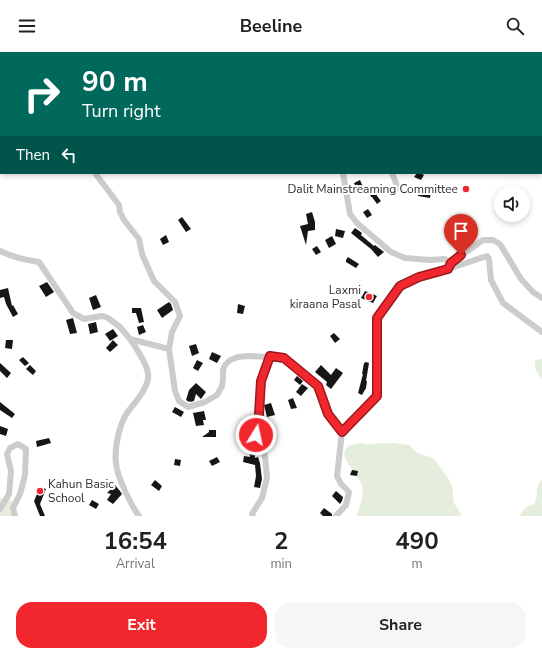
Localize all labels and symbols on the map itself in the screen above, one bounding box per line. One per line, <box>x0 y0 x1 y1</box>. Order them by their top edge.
place label: Dalit Mainstreaming Committee <box>287 181 458 197</box>
marker: Dalit Mainstreaming Committee <box>461 184 471 194</box>
pin <box>444 214 478 255</box>
place label: Laxmi kiraana Pasal <box>290 282 361 312</box>
marker: Laxmi kiraana Pasal <box>364 292 374 302</box>
position arrow <box>235 414 277 456</box>
place label: Kahun Basic School <box>48 476 114 506</box>
marker: Kahun Basic School <box>35 486 45 496</box>

